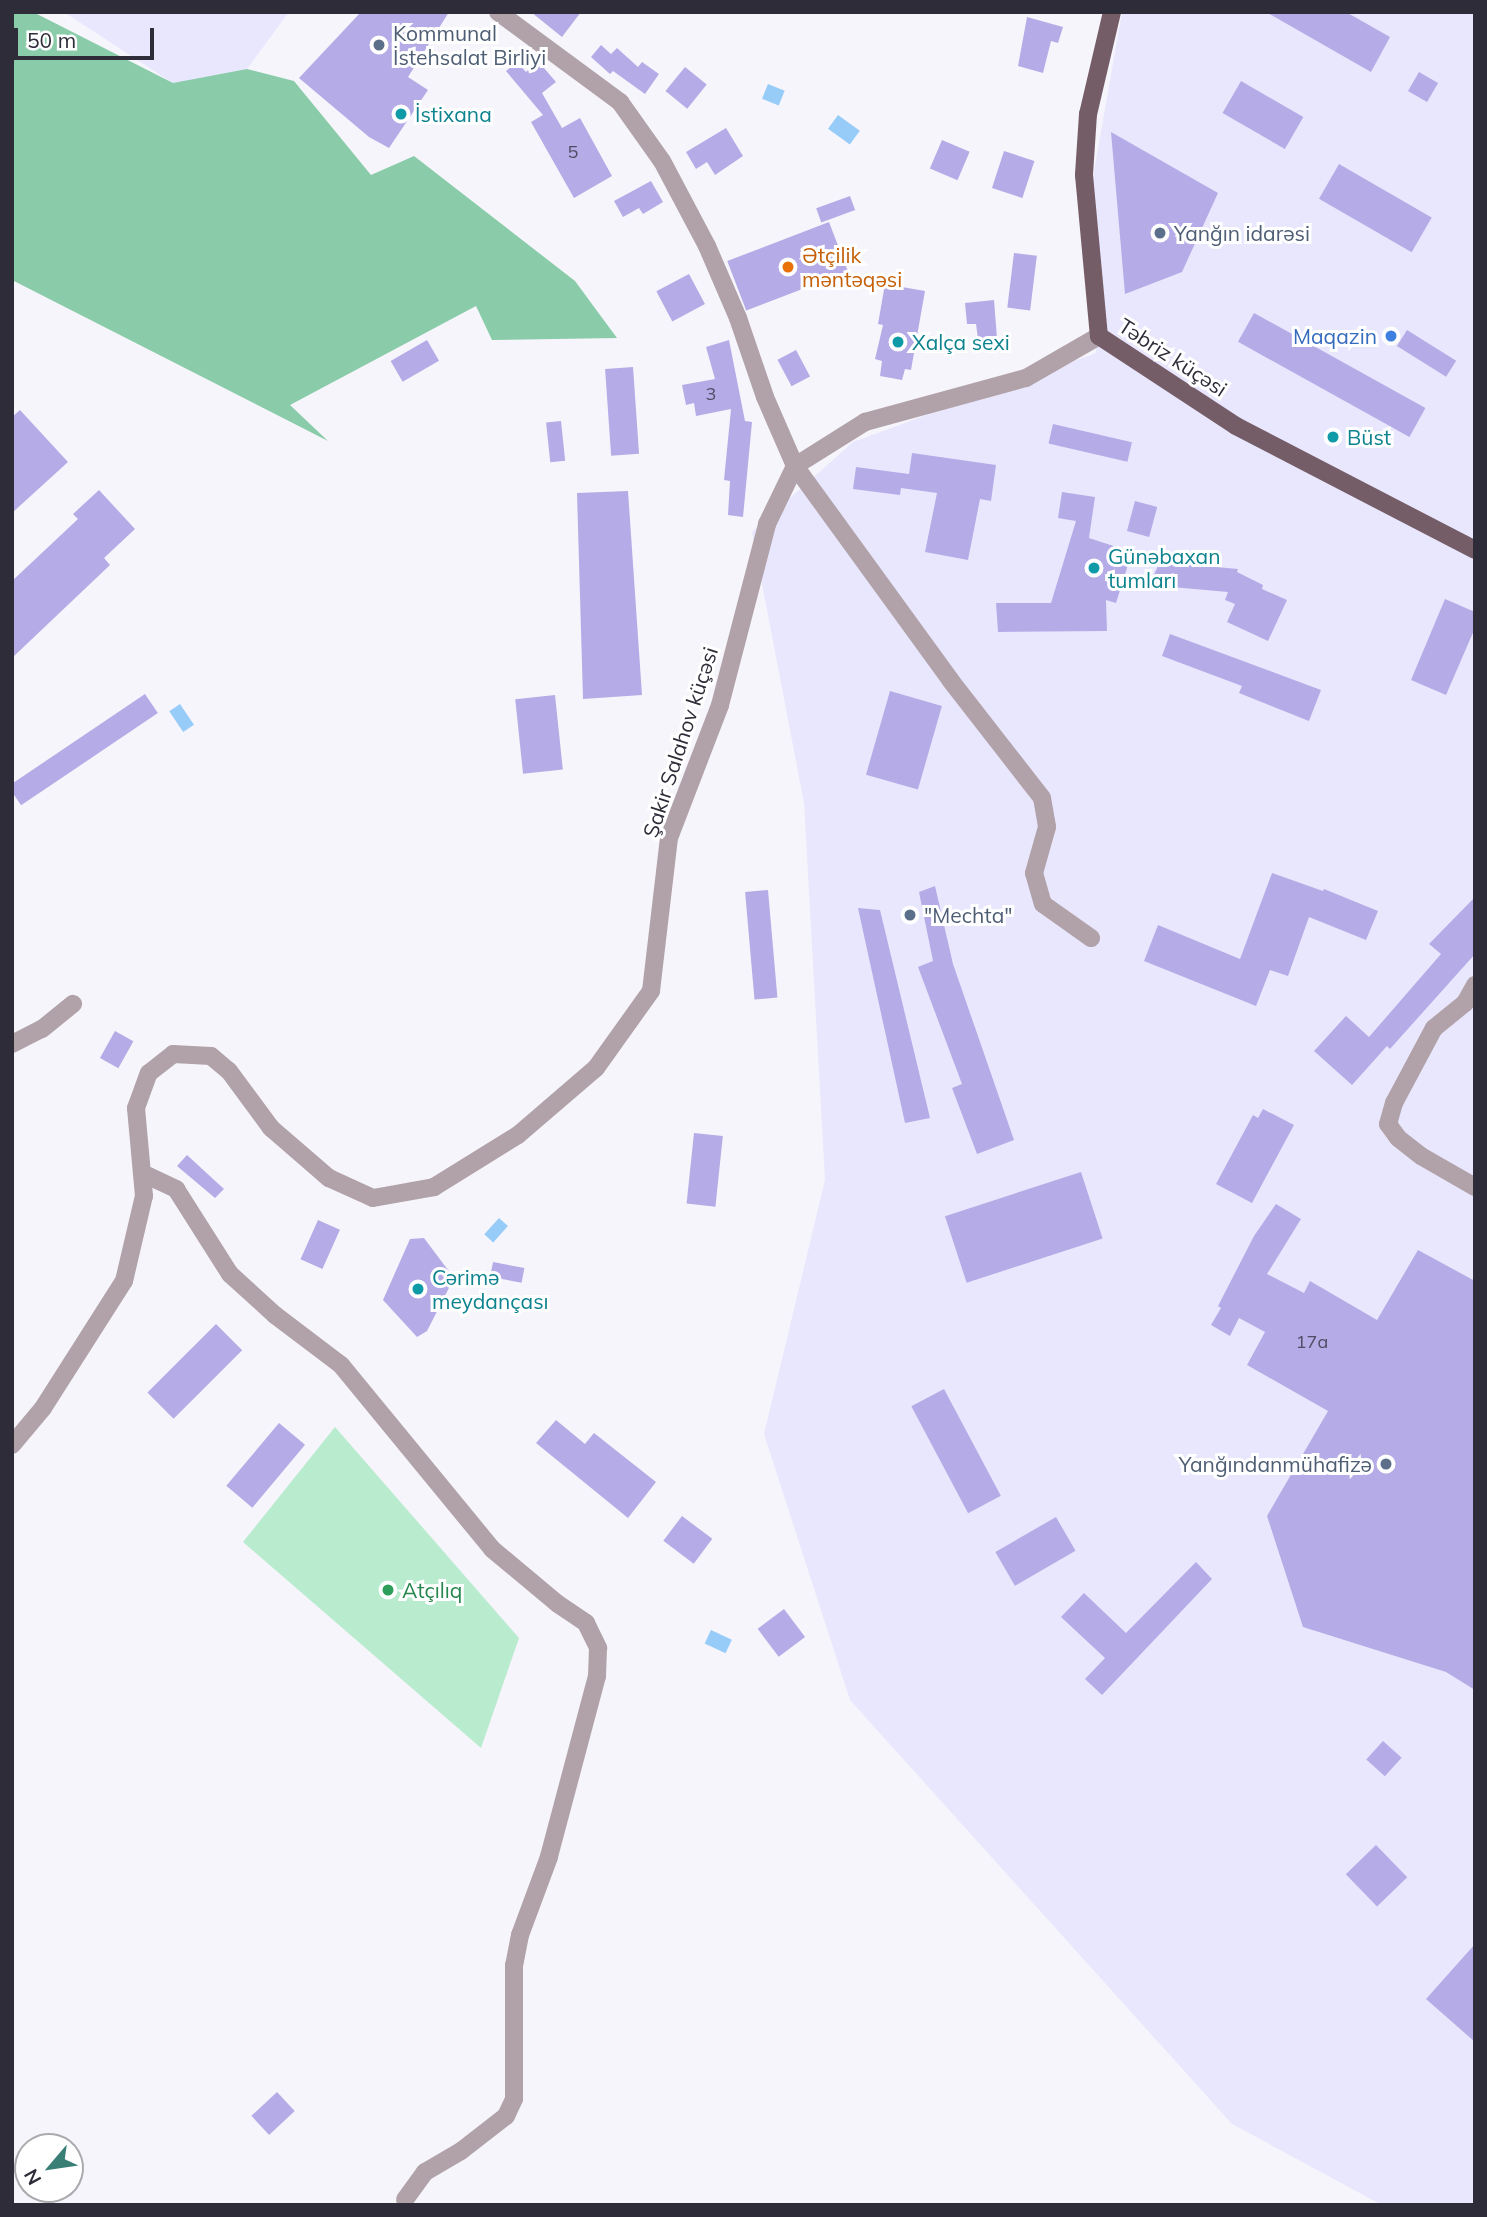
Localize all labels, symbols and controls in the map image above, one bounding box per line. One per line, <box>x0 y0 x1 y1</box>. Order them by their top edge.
scale bar <box>18 14 158 58</box>
place label: Kommunal İstehsalat Birliyi <box>393 20 546 70</box>
text: 50 m <box>27 27 76 53</box>
marker: Kommunal İstehsalat Birliyi <box>371 37 387 53</box>
place label: İstixana <box>415 101 492 127</box>
marker: İstixana <box>393 106 409 122</box>
house number: 5 <box>568 141 578 163</box>
place label: Yanğın idarəsi <box>1174 220 1310 246</box>
marker: Yanğın idarəsi <box>1152 225 1168 241</box>
place label: Ətçilik məntəqəsi <box>802 242 902 292</box>
marker: Ətçilik məntəqəsi <box>780 259 796 275</box>
street label: Təbriz küçəsi <box>1114 313 1232 401</box>
place label: Maqazin <box>1293 323 1377 349</box>
marker: Maqazin <box>1383 328 1399 344</box>
place label: Xalça sexi <box>912 329 1010 355</box>
marker: Xalça sexi <box>890 334 906 350</box>
house number: 3 <box>706 383 716 405</box>
place label: Büst <box>1347 424 1391 450</box>
marker: Büst <box>1325 429 1341 445</box>
place label: Günəbaxan tumları <box>1108 543 1220 593</box>
marker: Günəbaxan tumları <box>1086 560 1102 576</box>
street label: Şakir Salahov küçəsi <box>637 644 723 840</box>
place label: "Mechta" <box>924 902 1013 928</box>
marker: "Mechta" <box>902 907 918 923</box>
place label: Cərimə meydançası <box>432 1264 549 1314</box>
marker: Cərimə meydançası <box>410 1281 426 1297</box>
house number: 17a <box>1296 1331 1328 1353</box>
place label: Yanğındanmühafizə <box>1179 1451 1372 1477</box>
marker: Yanğındanmühafizə <box>1378 1456 1394 1472</box>
place label: Atçılıq <box>402 1577 462 1603</box>
marker: Atçılıq <box>380 1582 396 1598</box>
north arrow <box>14 2133 84 2203</box>
text: N <box>18 2165 46 2189</box>

